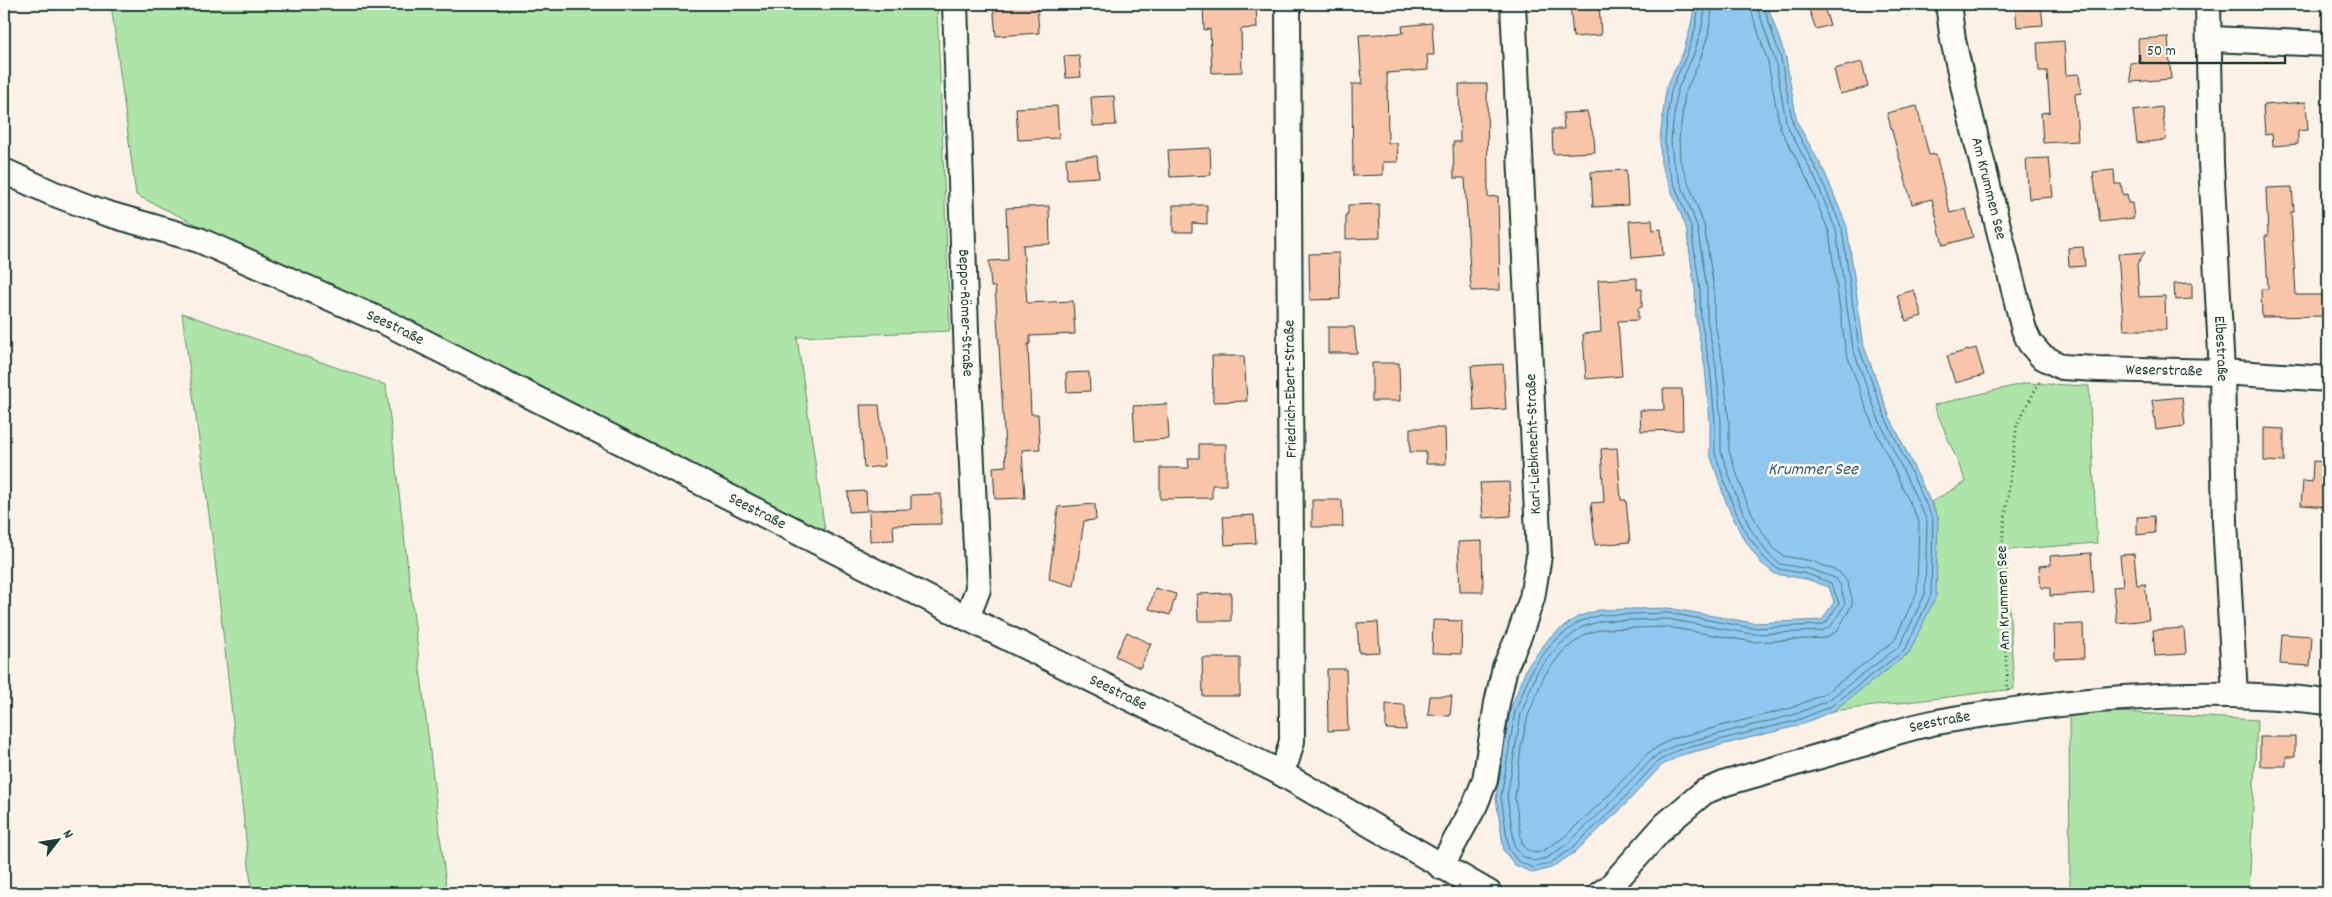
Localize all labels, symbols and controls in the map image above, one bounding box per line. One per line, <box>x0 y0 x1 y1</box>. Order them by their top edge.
scale bar <box>2140 32 2284 64</box>
text: 50 m <box>2147 41 2176 63</box>
street label: Am Krummen See <box>1965 135 2012 242</box>
street label: Beppo-Römer-Straße <box>952 249 979 377</box>
street label: Seestraße <box>362 304 428 351</box>
street label: Elbestraße <box>2208 315 2234 382</box>
street label: Friedrich-Ebert-Straße <box>1278 320 1304 458</box>
street label: Weserstraße <box>2125 358 2203 383</box>
street label: Karl-Liebknecht-Straße <box>1520 373 1548 515</box>
water label: Krummer See <box>1768 458 1859 483</box>
street label: Seestraße <box>724 487 790 536</box>
street label: Am Krummen See <box>1991 545 2017 651</box>
street label: Seestraße <box>1085 669 1151 717</box>
street label: Seestraße <box>1907 705 1972 740</box>
north arrow <box>32 814 82 864</box>
text: N <box>57 826 78 843</box>

